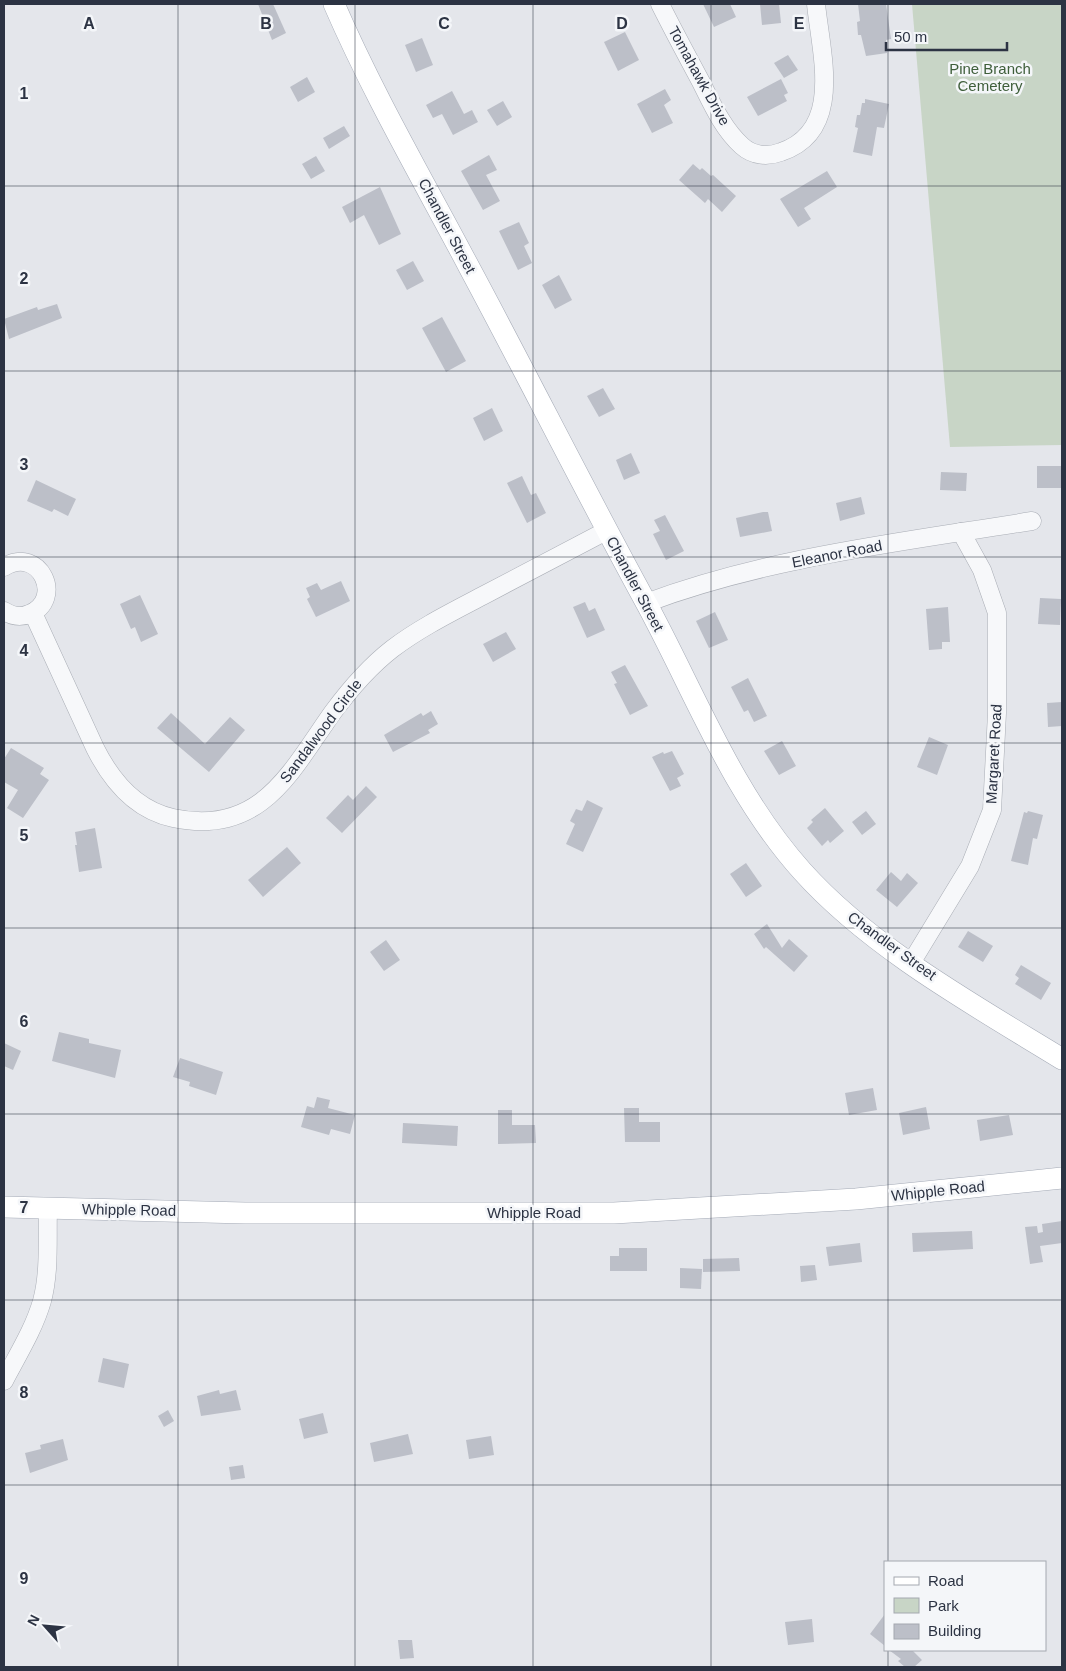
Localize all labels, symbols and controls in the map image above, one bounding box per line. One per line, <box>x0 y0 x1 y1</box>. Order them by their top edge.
text: A <box>83 15 95 32</box>
text: B <box>260 15 272 32</box>
text: C <box>438 15 450 32</box>
text: D <box>616 15 628 32</box>
text: E <box>794 15 805 32</box>
scale bar <box>886 20 1007 52</box>
street label: Tomahawk Drive <box>665 23 734 128</box>
text: 50 m <box>894 28 927 45</box>
park label: Pine Branch Cemetery <box>949 60 1031 94</box>
text: 1 <box>20 85 29 102</box>
street label: Chandler Street <box>415 175 480 277</box>
text: 2 <box>20 270 29 287</box>
text: 3 <box>20 456 29 473</box>
street label: Chandler Street <box>603 533 668 635</box>
street label: Eleanor Road <box>790 536 884 571</box>
text: 4 <box>20 642 29 659</box>
street label: Sandalwood Circle <box>276 676 365 786</box>
street label: Margaret Road <box>982 704 1005 804</box>
text: 5 <box>20 827 29 844</box>
street label: Chandler Street <box>845 908 940 984</box>
text: 6 <box>20 1013 29 1030</box>
street label: Whipple Road <box>890 1177 986 1204</box>
text: 7 <box>20 1199 29 1216</box>
street label: Whipple Road <box>82 1200 176 1219</box>
street label: Whipple Road <box>487 1204 581 1221</box>
text: 8 <box>20 1384 29 1401</box>
legend <box>884 1561 1046 1651</box>
text: 9 <box>20 1570 29 1587</box>
text: Road <box>928 1572 964 1589</box>
text: Park <box>928 1597 959 1614</box>
north arrow <box>20 1601 70 1651</box>
text: N <box>24 1612 43 1628</box>
text: Building <box>928 1622 981 1639</box>

